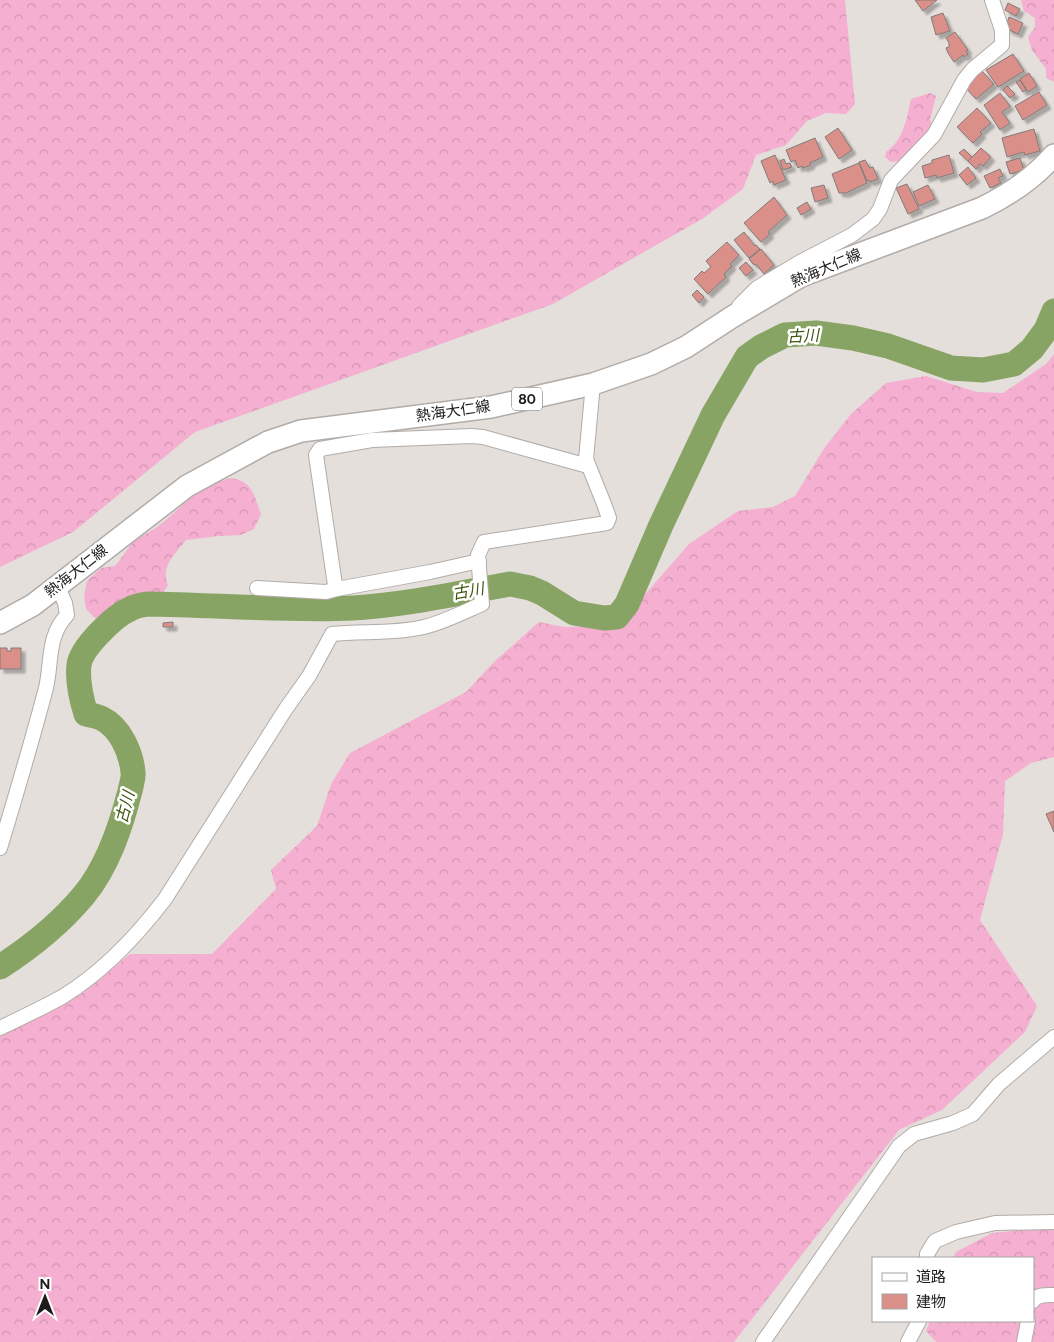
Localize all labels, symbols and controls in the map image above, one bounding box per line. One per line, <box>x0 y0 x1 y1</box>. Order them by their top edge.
street label: 熱海大仁線 <box>788 245 864 291</box>
water label: 古川 <box>787 326 821 346</box>
road number: 80 <box>512 388 542 410</box>
street label: 熱海大仁線 <box>415 397 491 425</box>
street label: 熱海大仁線 <box>41 541 111 601</box>
water label: 古川 <box>451 579 487 603</box>
water label: 古川 <box>112 787 139 825</box>
legend <box>872 1257 1034 1322</box>
text: 道路 <box>916 1268 946 1286</box>
north arrow <box>20 1272 70 1322</box>
text: N <box>40 1276 50 1293</box>
text: 建物 <box>916 1293 946 1311</box>

